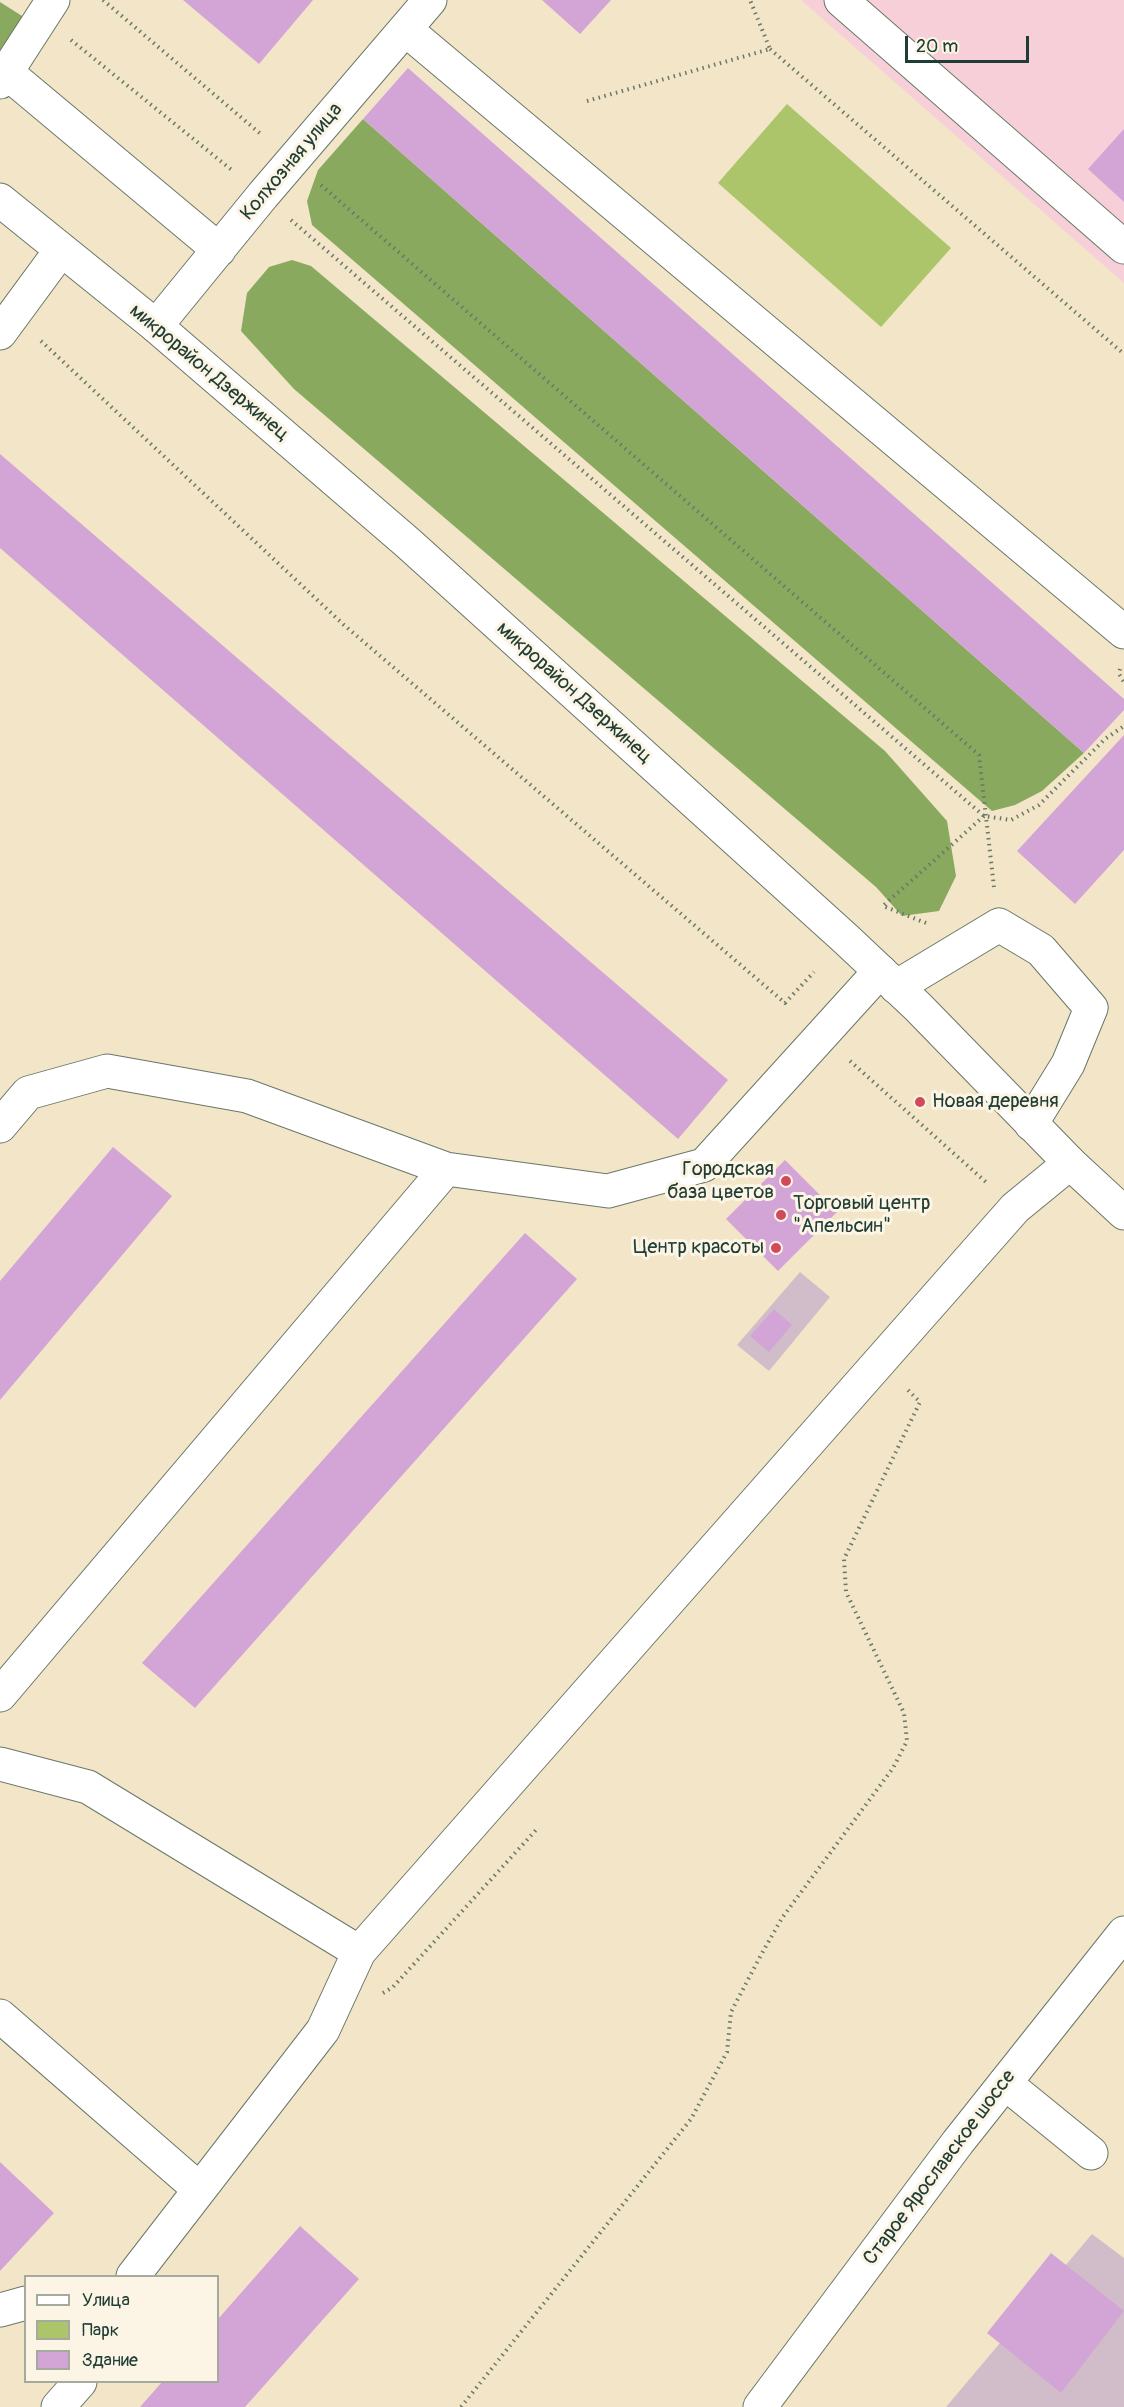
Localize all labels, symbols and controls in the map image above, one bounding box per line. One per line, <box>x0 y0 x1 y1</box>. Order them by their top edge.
scale bar <box>908 24 1032 62</box>
text: 20 m <box>916 35 958 58</box>
street label: Колхозная улица <box>236 98 348 226</box>
street label: микрорайон Дзержинец <box>124 299 294 447</box>
street label: микрорайон Дзержинец <box>491 617 657 769</box>
place label: Новая деревня <box>932 1090 1059 1114</box>
marker: Новая деревня <box>913 1095 927 1109</box>
place label: Городская база цветов <box>667 1158 774 1205</box>
marker: Городская база цветов <box>779 1174 793 1188</box>
place label: Торговый центр "Апельсин" <box>793 1192 930 1239</box>
marker: Торговый центр "Апельсин" <box>774 1208 788 1222</box>
place label: Центр красоты <box>633 1236 764 1260</box>
marker: Центр красоты <box>769 1241 783 1255</box>
street label: Старое Ярославское шоссе <box>859 2066 1021 2270</box>
legend <box>24 2275 219 2383</box>
text: Улица <box>82 2289 130 2312</box>
text: Парк <box>82 2319 119 2342</box>
text: Здание <box>82 2349 138 2372</box>

